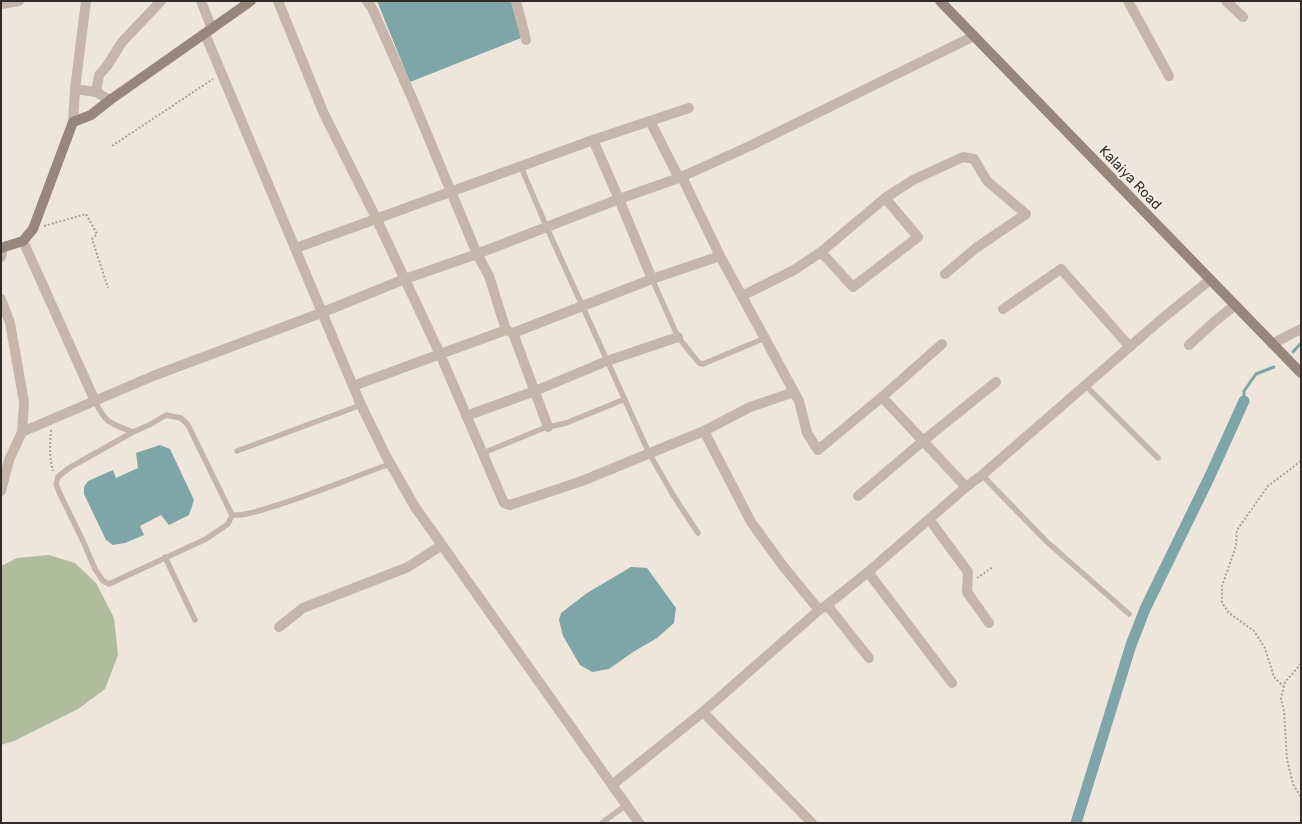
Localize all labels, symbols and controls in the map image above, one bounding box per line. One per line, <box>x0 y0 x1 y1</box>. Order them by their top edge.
street label: Kalaiya Road <box>1095 143 1165 213</box>

